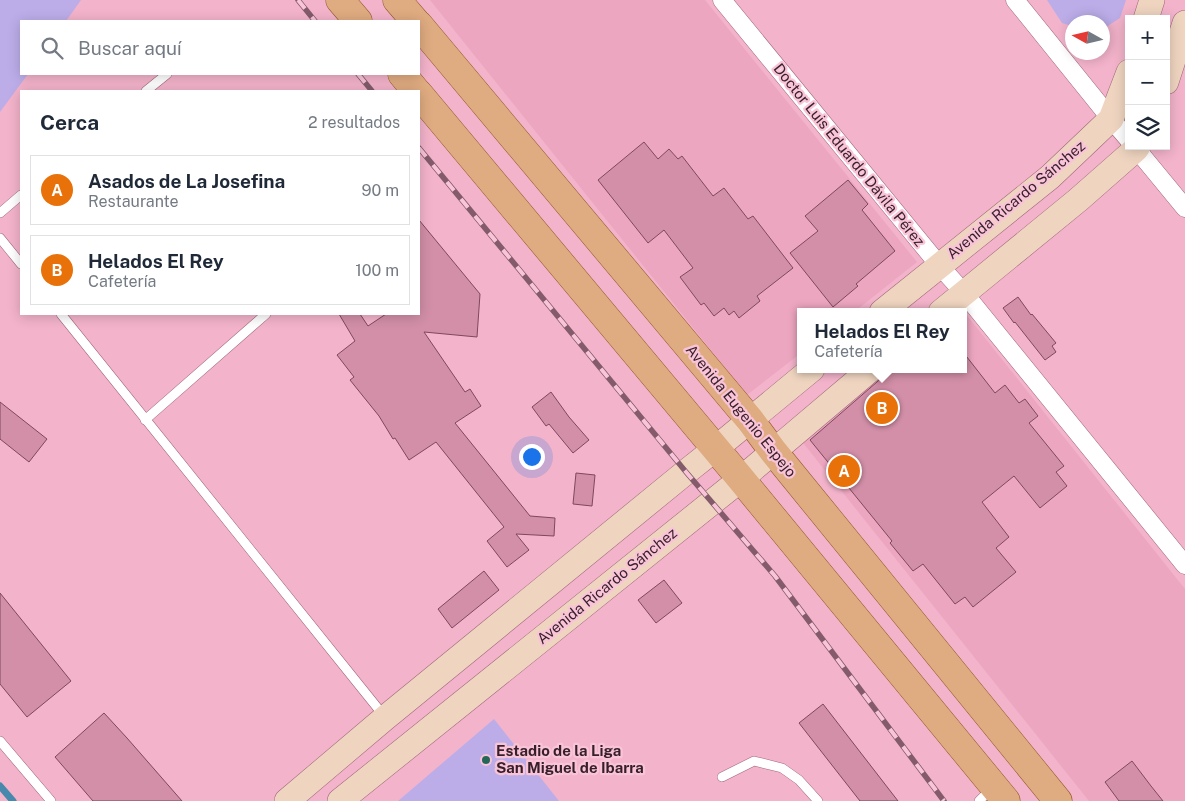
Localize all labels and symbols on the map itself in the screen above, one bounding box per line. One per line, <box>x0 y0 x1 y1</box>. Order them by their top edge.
north arrow <box>1065 15 1110 60</box>
street label: Doctor Luis Eduardo Dávila Pérez <box>770 60 928 249</box>
street label: Avenida Ricardo Sánchez <box>943 137 1088 262</box>
street label: Avenida Eugenio Espejo <box>683 341 800 480</box>
pin: B <box>866 389 898 427</box>
your location <box>519 444 545 470</box>
pin: A <box>828 452 860 490</box>
street label: Avenida Ricardo Sánchez <box>533 524 680 647</box>
place label: Estadio de la Liga San Miguel de Ibarra <box>496 742 644 776</box>
marker: Estadio de la Liga San Miguel de Ibarra <box>480 754 492 766</box>

